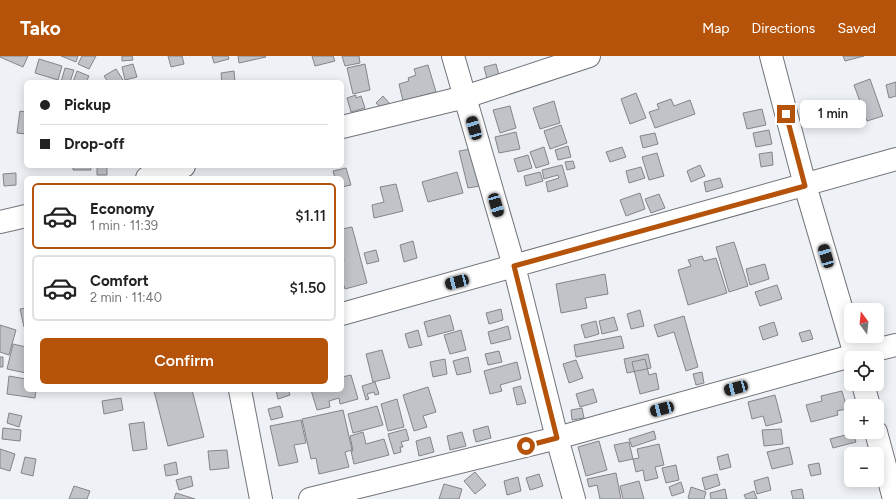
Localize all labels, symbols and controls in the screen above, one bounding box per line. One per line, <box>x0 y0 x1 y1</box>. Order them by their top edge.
text: Tako <box>20 17 61 40</box>
text: Map <box>702 20 730 37</box>
text: Directions <box>752 20 815 37</box>
text: Saved <box>837 20 876 37</box>
text: Pickup <box>64 96 111 114</box>
callout: 1 min <box>800 100 866 128</box>
route end <box>777 105 795 123</box>
text: 1 min <box>818 106 848 121</box>
car <box>465 115 483 141</box>
text: Drop-off <box>64 135 125 153</box>
car <box>487 192 505 218</box>
icon: car <box>42 198 78 234</box>
text: Economy <box>90 200 155 218</box>
text: $1.11 <box>295 207 326 225</box>
text: 1 min · 11:39 <box>90 218 158 233</box>
car <box>817 243 835 269</box>
icon: car <box>42 270 78 306</box>
text: Comfort <box>90 272 149 290</box>
car <box>444 273 470 291</box>
text: $1.50 <box>290 279 326 297</box>
text: 2 min · 11:40 <box>90 290 162 305</box>
north arrow <box>844 303 884 343</box>
map controls <box>844 303 884 487</box>
button: Confirm <box>40 338 328 384</box>
button: locate <box>844 351 884 391</box>
car <box>723 379 749 397</box>
button: + <box>844 399 884 439</box>
car <box>649 400 675 418</box>
route start <box>517 437 535 455</box>
button: − <box>844 447 884 487</box>

